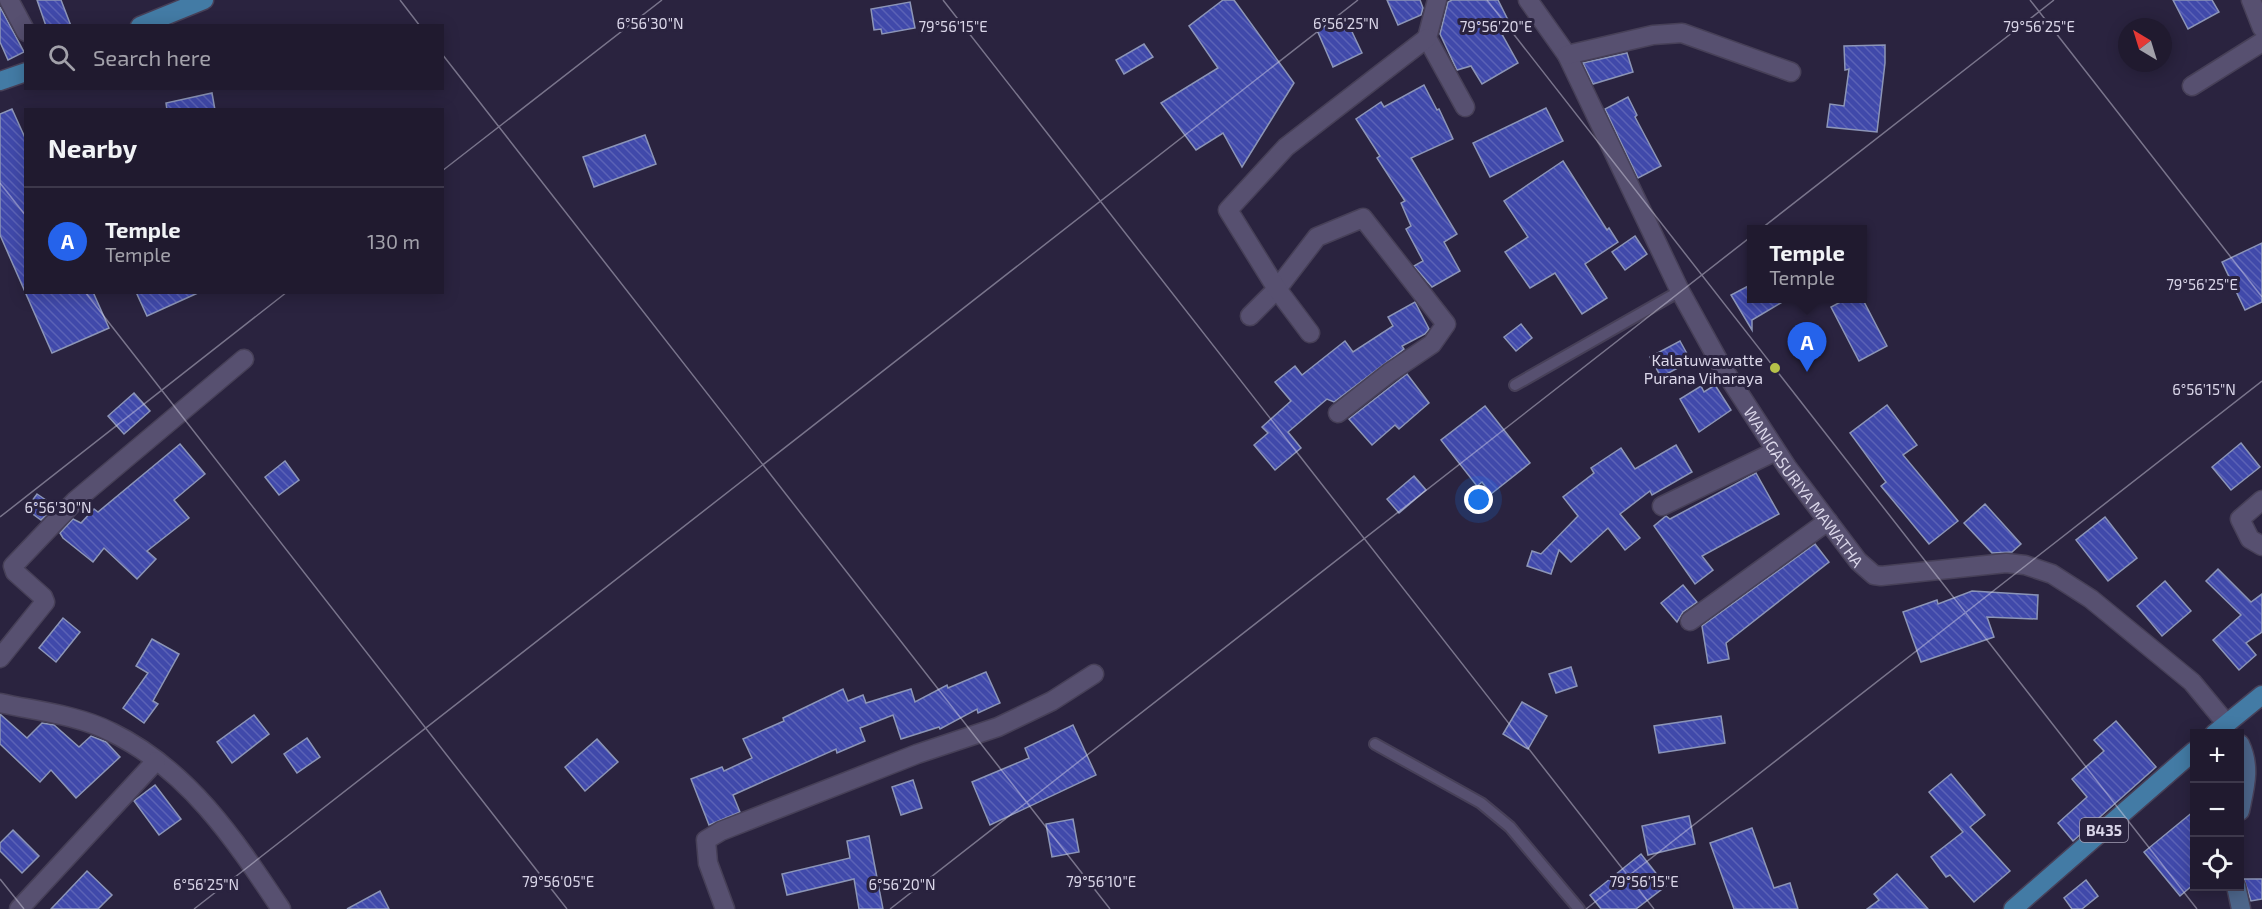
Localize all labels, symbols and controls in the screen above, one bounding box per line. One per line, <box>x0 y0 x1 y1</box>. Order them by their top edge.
text: 6°56'30"N <box>616 14 684 32</box>
text: 6°56'25"N <box>1313 14 1379 32</box>
text: 79°56'15"E <box>918 17 988 35</box>
text: 79°56'20"E <box>1460 17 1532 35</box>
text: 79°56'25"E <box>2003 17 2075 35</box>
north arrow <box>2118 18 2172 72</box>
search box <box>24 24 444 90</box>
icon: search <box>45 41 78 74</box>
text: Search here <box>93 44 211 70</box>
text: Nearby <box>48 132 137 163</box>
text: Temple <box>105 216 181 242</box>
popup <box>1747 225 1867 303</box>
text: A <box>61 229 74 253</box>
text: 130 m <box>367 229 420 253</box>
text: Temple <box>1769 239 1845 265</box>
text: Temple <box>105 242 171 266</box>
text: Temple <box>1769 265 1835 289</box>
text: 79°56'25"E <box>2166 275 2238 293</box>
pin: A <box>1788 322 1826 372</box>
place label: Kalatuwawatte Purana Viharaya <box>1644 350 1763 387</box>
marker: Kalatuwawatte Purana Viharaya <box>1768 361 1782 375</box>
text: 6°56'15"N <box>2172 380 2236 398</box>
street label: WANIGASURIYA MAWATHA <box>1741 403 1868 570</box>
your location <box>1464 485 1493 514</box>
text: 6°56'30"N <box>24 498 92 516</box>
map controls <box>2190 729 2244 891</box>
button: + <box>2190 729 2244 783</box>
button: − <box>2190 783 2244 837</box>
road number: B435 <box>2080 818 2128 842</box>
button: locate <box>2190 837 2244 891</box>
text: 79°56'05"E <box>522 872 594 890</box>
text: 79°56'10"E <box>1066 872 1136 890</box>
text: 79°56'15"E <box>1609 872 1679 890</box>
text: 6°56'25"N <box>173 875 239 893</box>
text: 6°56'20"N <box>868 875 936 893</box>

